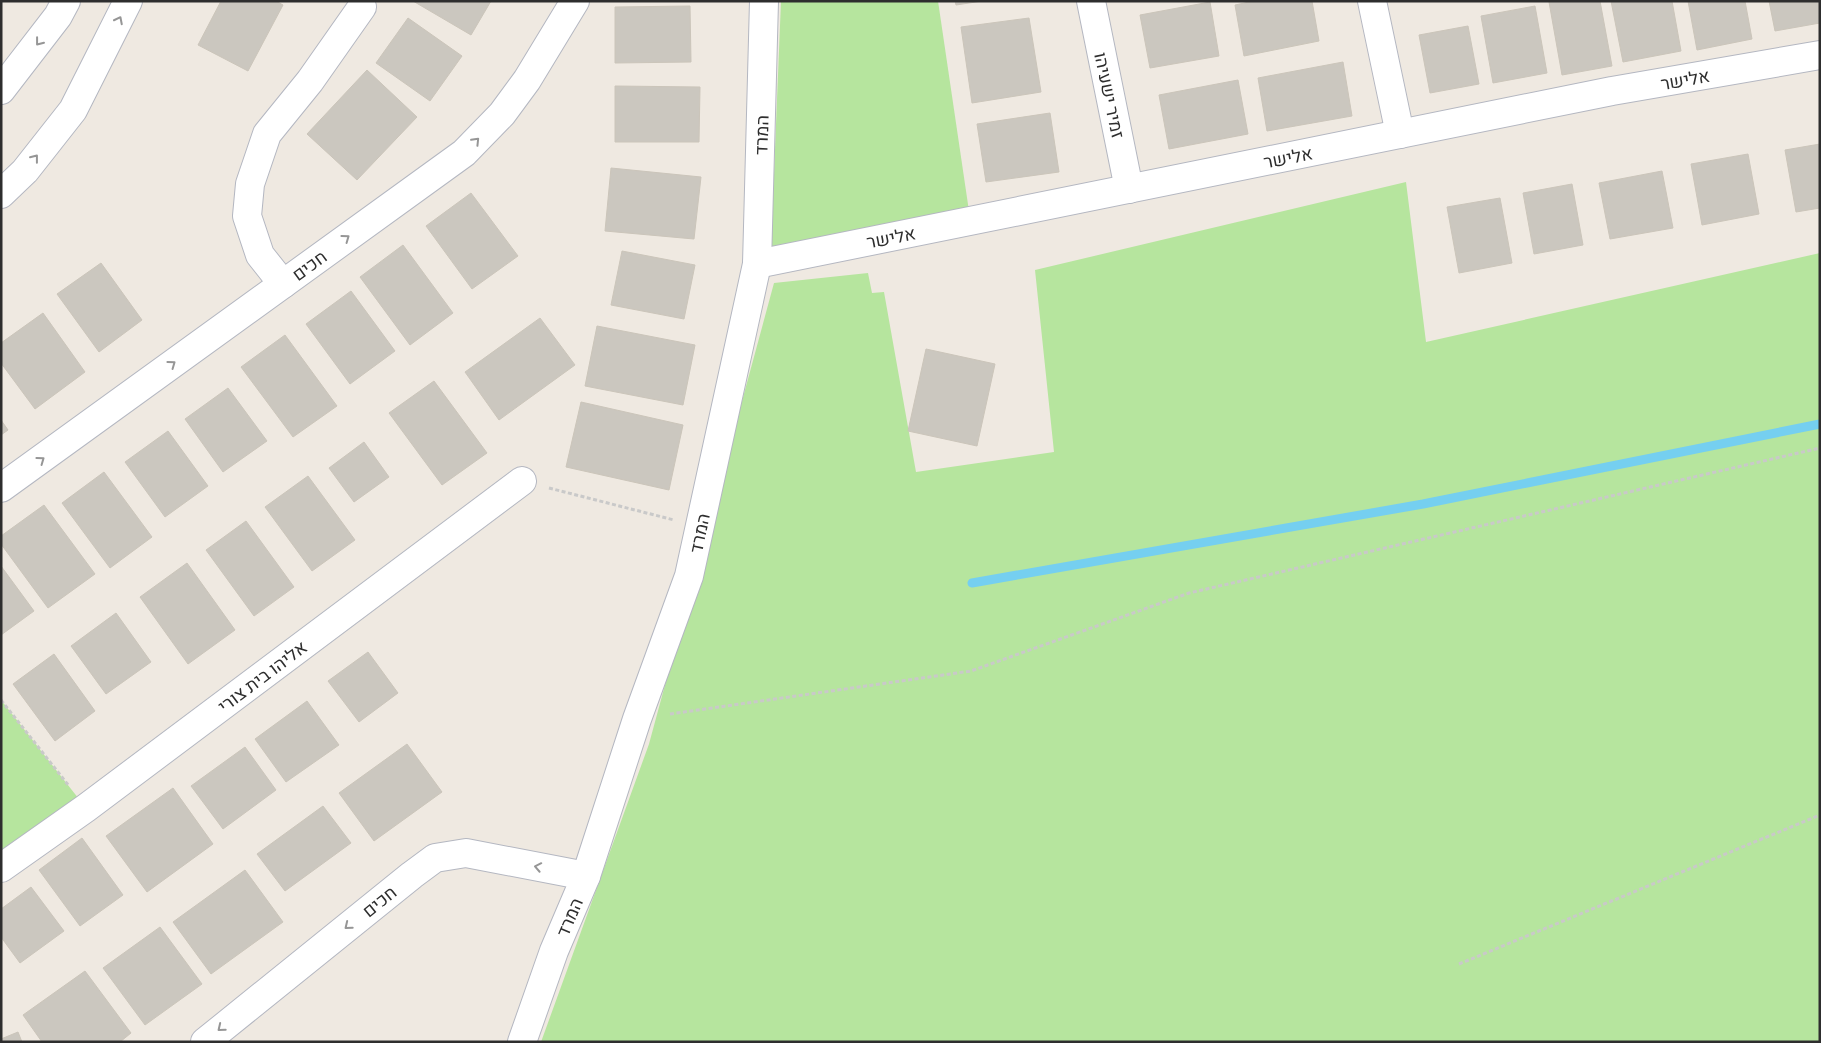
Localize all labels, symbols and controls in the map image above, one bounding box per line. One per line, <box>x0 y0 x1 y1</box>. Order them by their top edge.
one-way arrow <box>113 16 123 25</box>
one-way arrow <box>36 36 44 45</box>
street label: זמיר ישעיהו <box>1090 50 1130 140</box>
street label: אלישר <box>1659 64 1711 94</box>
street label: המרד <box>749 115 773 155</box>
one-way arrow <box>470 138 479 147</box>
street label: אלישר <box>1262 141 1314 173</box>
one-way arrow <box>29 155 38 164</box>
street label: אלישר <box>865 221 917 253</box>
one-way arrow <box>341 235 350 244</box>
street label: חכים <box>287 245 331 285</box>
one-way arrow <box>166 362 175 370</box>
one-way arrow <box>35 457 45 466</box>
street label: המרד <box>684 511 714 555</box>
street label: אליהו בית צורי <box>213 635 311 717</box>
one-way arrow <box>533 862 542 872</box>
street label: חכים <box>358 881 400 921</box>
street label: המרד <box>551 894 587 940</box>
one-way arrow <box>345 921 354 929</box>
one-way arrow <box>218 1023 227 1032</box>

